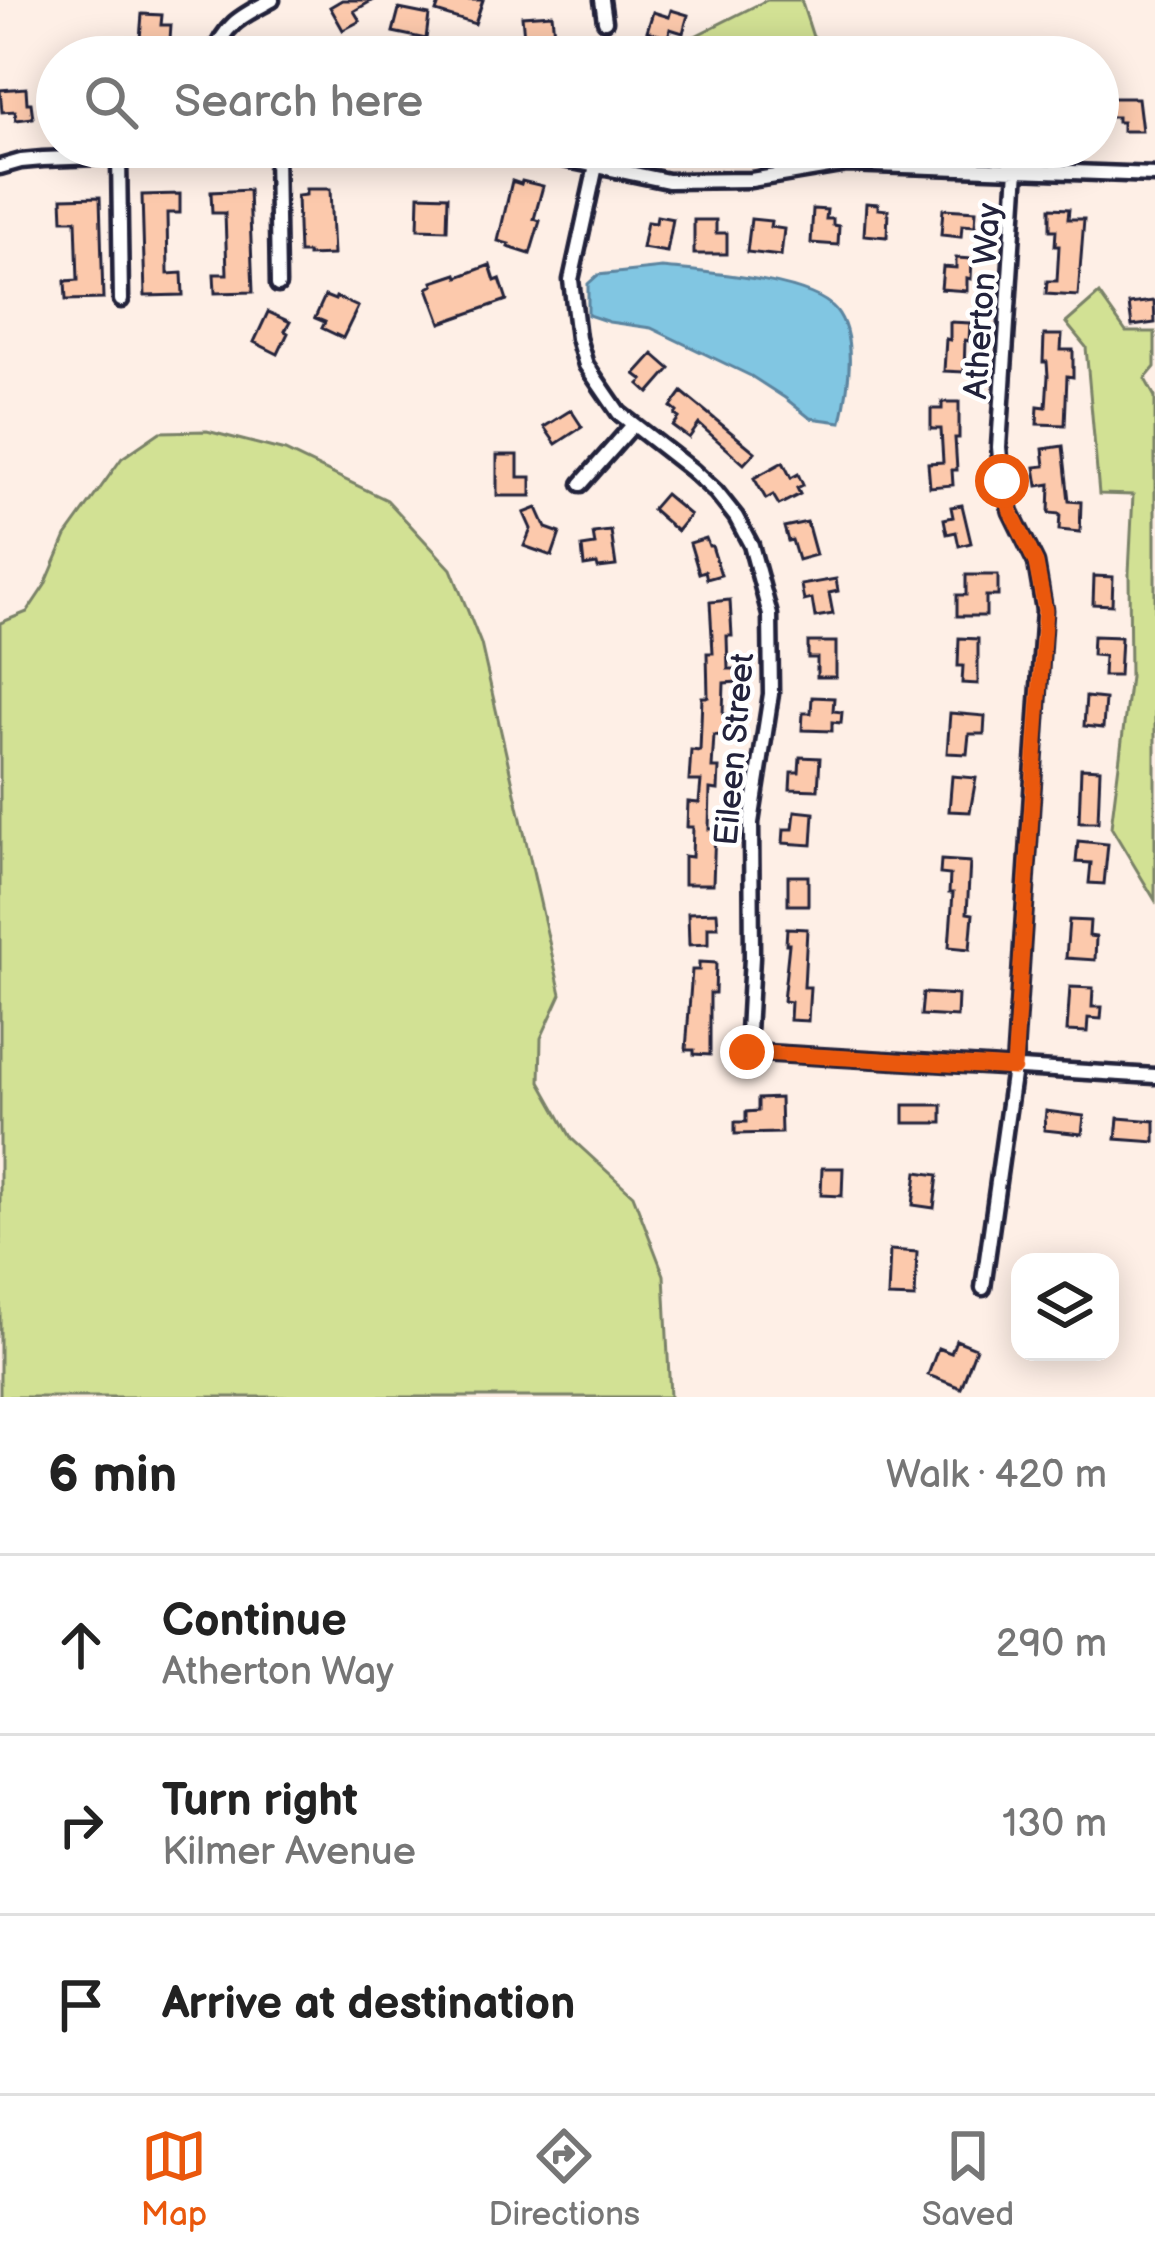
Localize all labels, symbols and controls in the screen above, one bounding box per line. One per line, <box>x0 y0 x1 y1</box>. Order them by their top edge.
search box <box>36 36 1119 168</box>
icon: search <box>78 69 144 135</box>
text: Search here <box>174 75 423 130</box>
street label: Atherton Way <box>956 202 1010 400</box>
route start <box>975 454 1029 508</box>
street label: Eileen Street <box>707 651 763 847</box>
route end <box>720 1025 774 1079</box>
map controls <box>1011 1253 1119 1361</box>
button: layers <box>1011 1253 1119 1361</box>
text: 6 min <box>48 1445 177 1506</box>
text: Walk · 420 m <box>886 1452 1107 1499</box>
text: Continue <box>162 1594 347 1649</box>
icon: ahead <box>48 1612 114 1678</box>
text: 290 m <box>996 1621 1107 1668</box>
text: Atherton Way <box>162 1649 394 1696</box>
text: Turn right <box>162 1774 358 1829</box>
icon: right <box>48 1792 114 1858</box>
text: 130 m <box>1002 1801 1107 1848</box>
text: Kilmer Avenue <box>162 1829 416 1876</box>
icon: arrive <box>48 1972 114 2038</box>
text: Arrive at destination <box>162 1977 575 2032</box>
tab: Map <box>141 2123 207 2235</box>
tab: Directions <box>488 2123 640 2235</box>
tab: Saved <box>922 2123 1014 2235</box>

